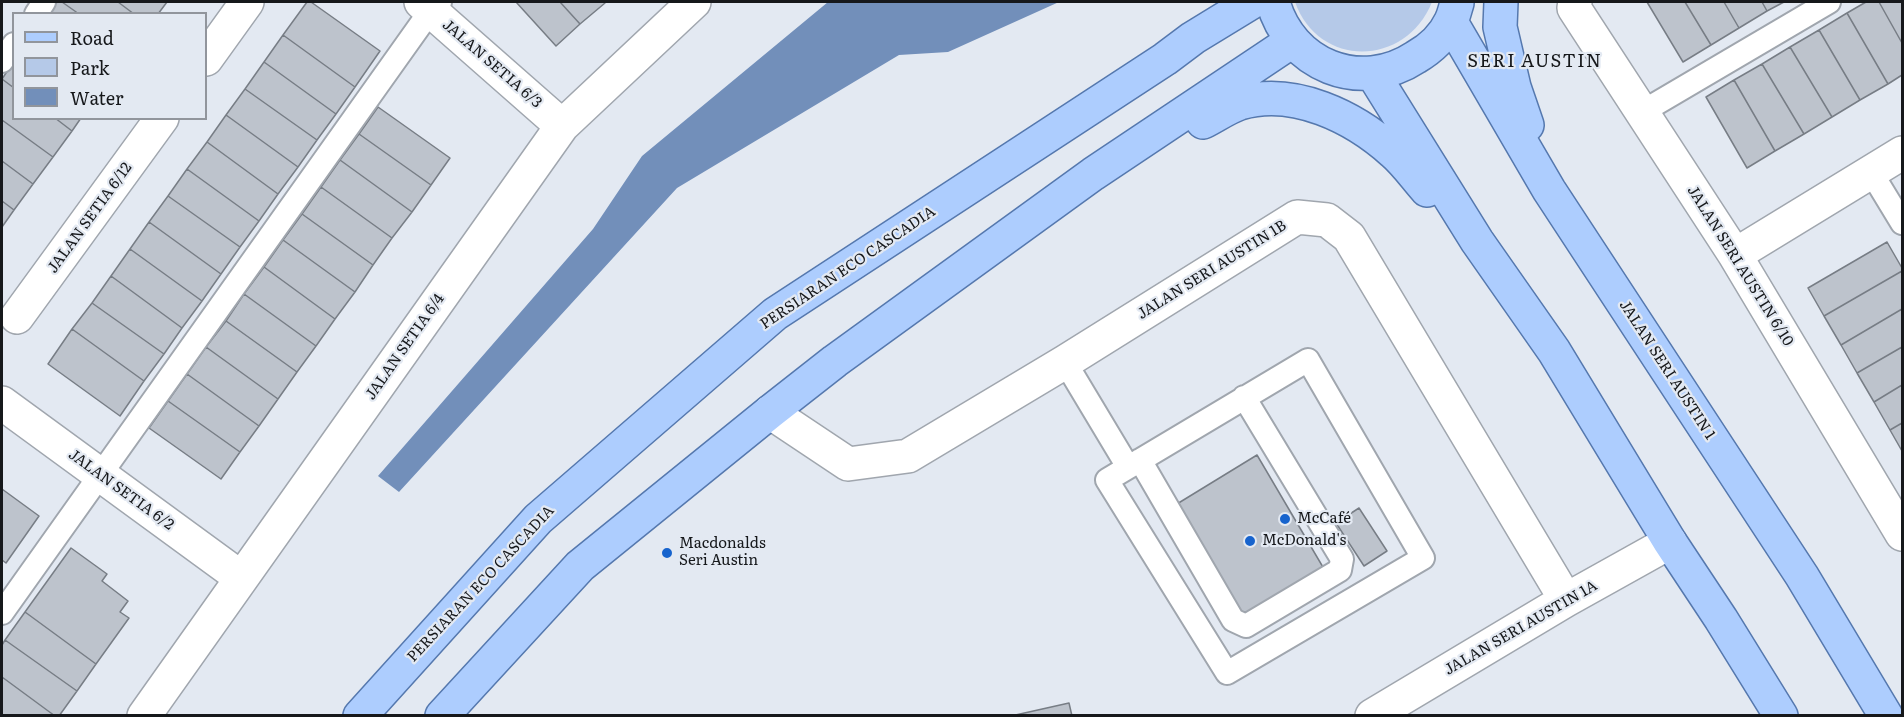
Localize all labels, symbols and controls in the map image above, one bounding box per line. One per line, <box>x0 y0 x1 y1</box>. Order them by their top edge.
legend <box>12 12 207 120</box>
street label: JALAN SETIA 6/3 <box>439 16 545 112</box>
text: Road <box>70 24 114 51</box>
district label: SERI AUSTIN <box>1467 51 1603 73</box>
text: Park <box>70 54 109 81</box>
text: Water <box>70 84 123 111</box>
street label: JALAN SETIA 6/12 <box>44 159 136 277</box>
street label: JALAN SERI AUSTIN 6/10 <box>1683 183 1797 349</box>
street label: PERSIARAN ECO CASCADIA <box>757 203 939 333</box>
street label: JALAN SERI AUSTIN 1B <box>1134 217 1290 323</box>
street label: JALAN SETIA 6/4 <box>362 291 448 403</box>
street label: JALAN SERI AUSTIN 1 <box>1615 297 1719 443</box>
street label: JALAN SETIA 6/2 <box>65 446 177 534</box>
street label: PERSIARAN ECO CASCADIA <box>404 502 558 666</box>
place label: McCafé <box>1297 510 1351 528</box>
marker: McCafé <box>1278 512 1292 526</box>
place label: McDonald's <box>1262 532 1346 550</box>
marker: McDonald's <box>1243 534 1257 548</box>
place label: Macdonalds Seri Austin <box>679 535 766 570</box>
marker: Macdonalds Seri Austin <box>660 546 674 560</box>
street label: JALAN SERI AUSTIN 1A <box>1441 577 1601 679</box>

